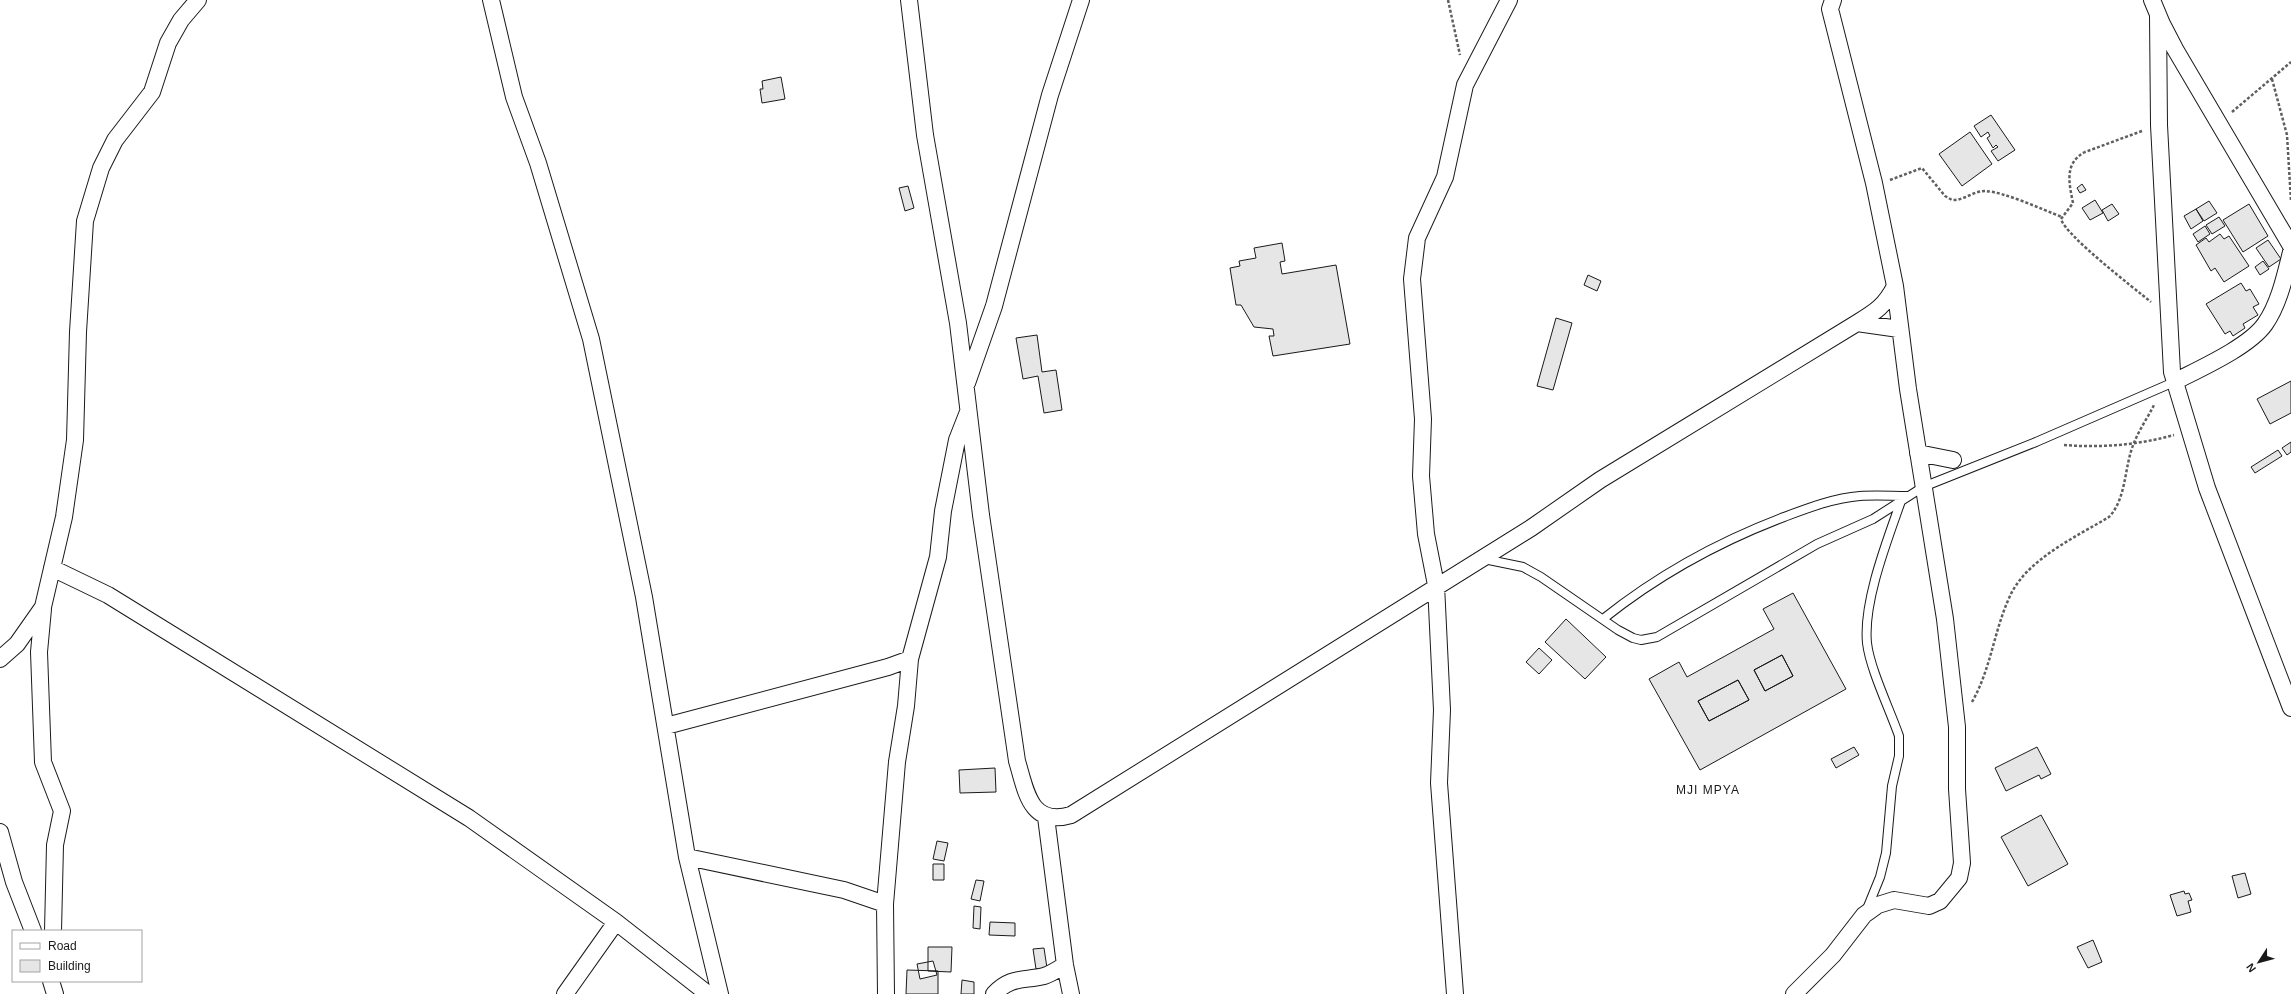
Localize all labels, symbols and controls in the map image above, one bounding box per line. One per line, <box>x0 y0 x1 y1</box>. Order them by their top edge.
district label: MJI MPYA <box>1676 783 1740 797</box>
legend <box>12 930 142 982</box>
text: Road <box>48 939 77 953</box>
north arrow <box>2239 942 2279 982</box>
text: Building <box>48 959 91 973</box>
text: N <box>2244 961 2258 975</box>

